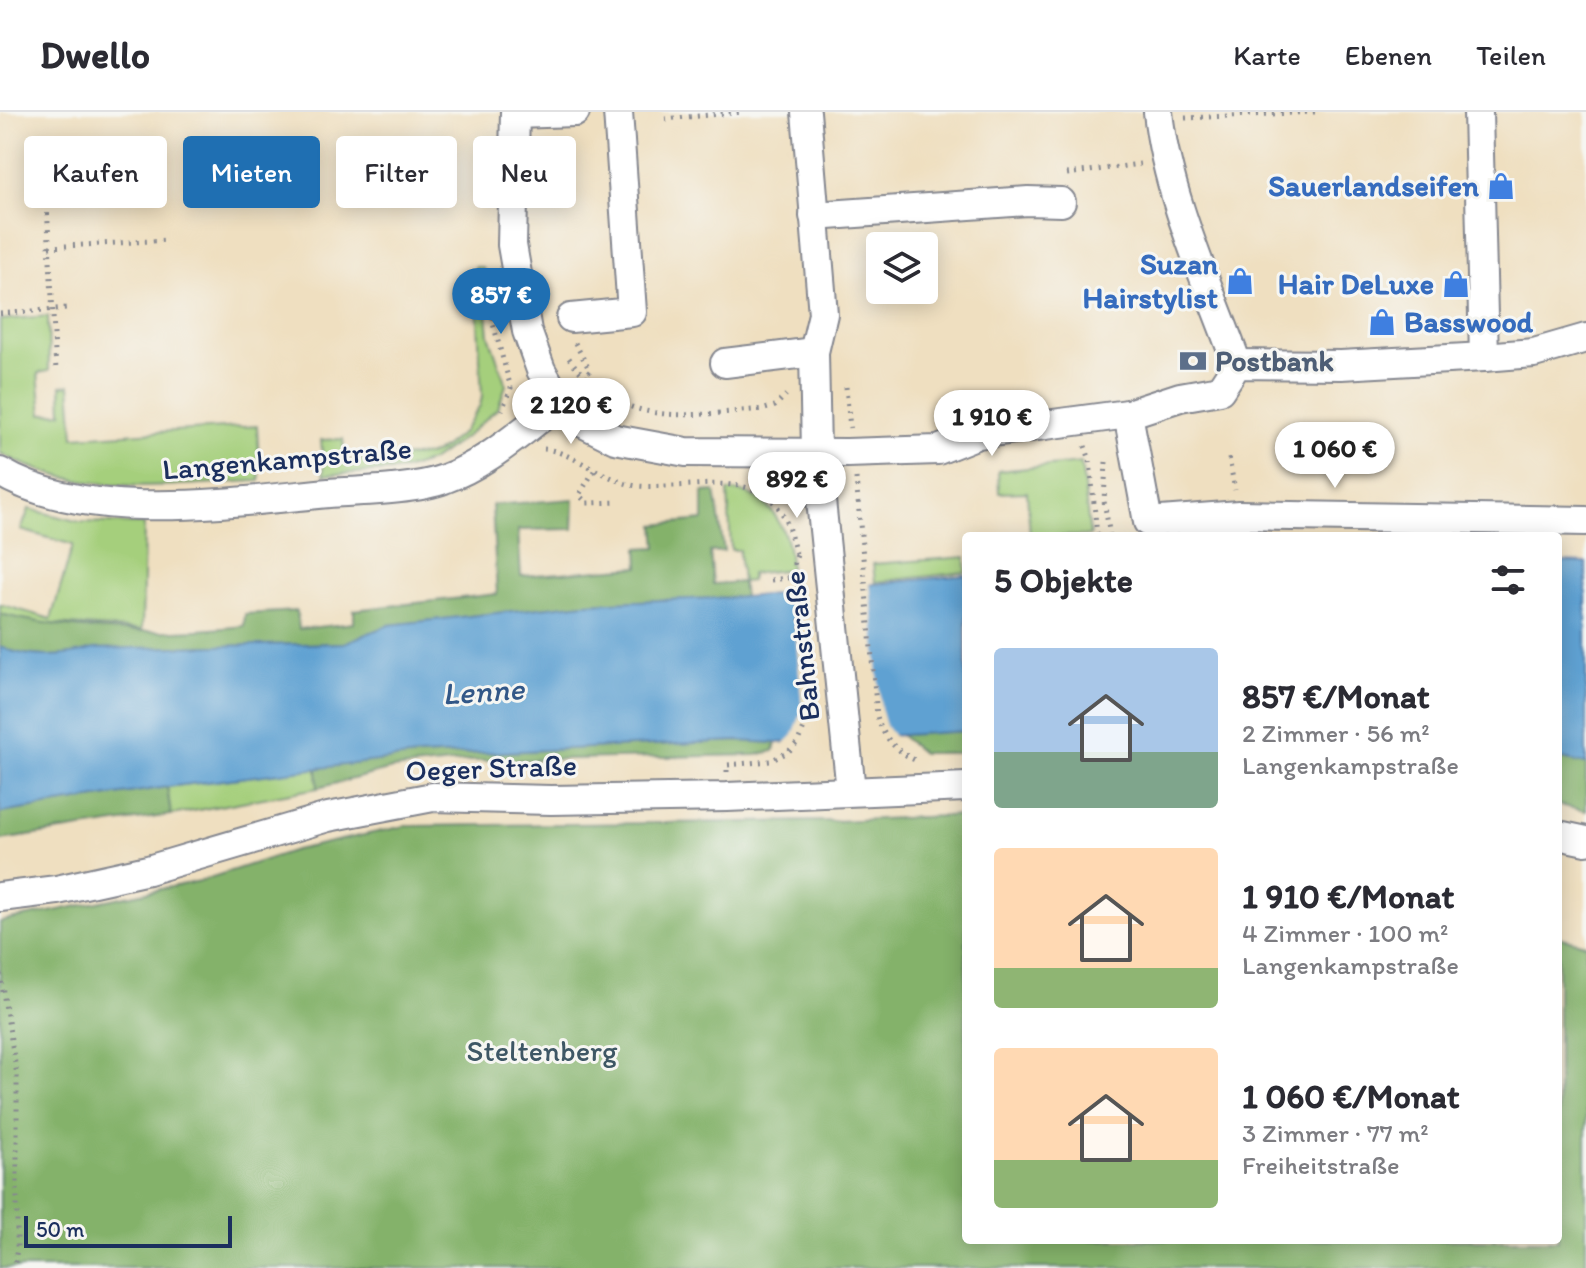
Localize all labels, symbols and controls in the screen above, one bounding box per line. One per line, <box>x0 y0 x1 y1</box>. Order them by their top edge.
text: Dwello <box>40 32 150 78</box>
text: Karte <box>1233 38 1301 72</box>
text: Ebenen <box>1345 38 1432 72</box>
text: Teilen <box>1476 38 1546 72</box>
chip: Kaufen <box>24 136 167 208</box>
chip: Mieten <box>183 136 320 208</box>
chip: Filter <box>336 136 457 208</box>
chip: Neu <box>473 136 576 208</box>
place label: Sauerlandseifen <box>1268 167 1479 204</box>
shop icon: Sauerlandseifen <box>1486 171 1516 201</box>
map controls <box>866 232 938 304</box>
button: layers <box>866 232 938 304</box>
place label: Suzan Hairstylist <box>1082 245 1219 316</box>
place label: Hair DeLuxe <box>1278 265 1434 302</box>
shop icon: Suzan Hairstylist <box>1225 266 1255 296</box>
pin: 857 € <box>445 268 557 336</box>
shop icon: Hair DeLuxe <box>1441 269 1471 299</box>
text: 857 € <box>470 278 532 310</box>
place label: Basswood <box>1404 303 1534 340</box>
shop icon: Basswood <box>1367 307 1397 337</box>
place label: Postbank <box>1215 342 1334 379</box>
bank icon: Postbank <box>1178 346 1208 376</box>
pin: 2 120 € <box>497 378 645 446</box>
text: 2 120 € <box>530 388 612 420</box>
pin: 1 910 € <box>918 390 1066 458</box>
text: 1 910 € <box>952 400 1032 432</box>
pin: 1 060 € <box>1261 422 1409 490</box>
street label: Langenkampstraße <box>161 429 413 488</box>
text: 1 060 € <box>1293 432 1377 464</box>
pin: 892 € <box>741 452 853 520</box>
text: 892 € <box>766 462 828 494</box>
icon: filters <box>1486 558 1530 602</box>
text: 5 Objekte <box>994 560 1133 601</box>
street label: Bahnstraße <box>775 569 828 723</box>
water label: Lenne <box>441 669 527 713</box>
text: 857 €/Monat <box>1242 676 1430 717</box>
icon: home <box>1058 680 1154 776</box>
text: 2 Zimmer · 56 m² <box>1242 717 1430 749</box>
street label: Oeger Straße <box>404 746 577 789</box>
text: Langenkampstraße <box>1242 749 1459 781</box>
text: 1 910 €/Monat <box>1242 876 1454 917</box>
icon: home <box>1058 880 1154 976</box>
text: 4 Zimmer · 100 m² <box>1242 917 1448 949</box>
text: Langenkampstraße <box>1242 949 1459 981</box>
park label: Steltenberg <box>467 1032 618 1069</box>
text: 1 060 €/Monat <box>1242 1076 1459 1117</box>
icon: home <box>1058 1080 1154 1176</box>
text: 3 Zimmer · 77 m² <box>1242 1117 1429 1149</box>
text: Freiheitstraße <box>1242 1149 1400 1181</box>
scale bar <box>24 1212 232 1248</box>
text: 50 m <box>36 1216 85 1243</box>

